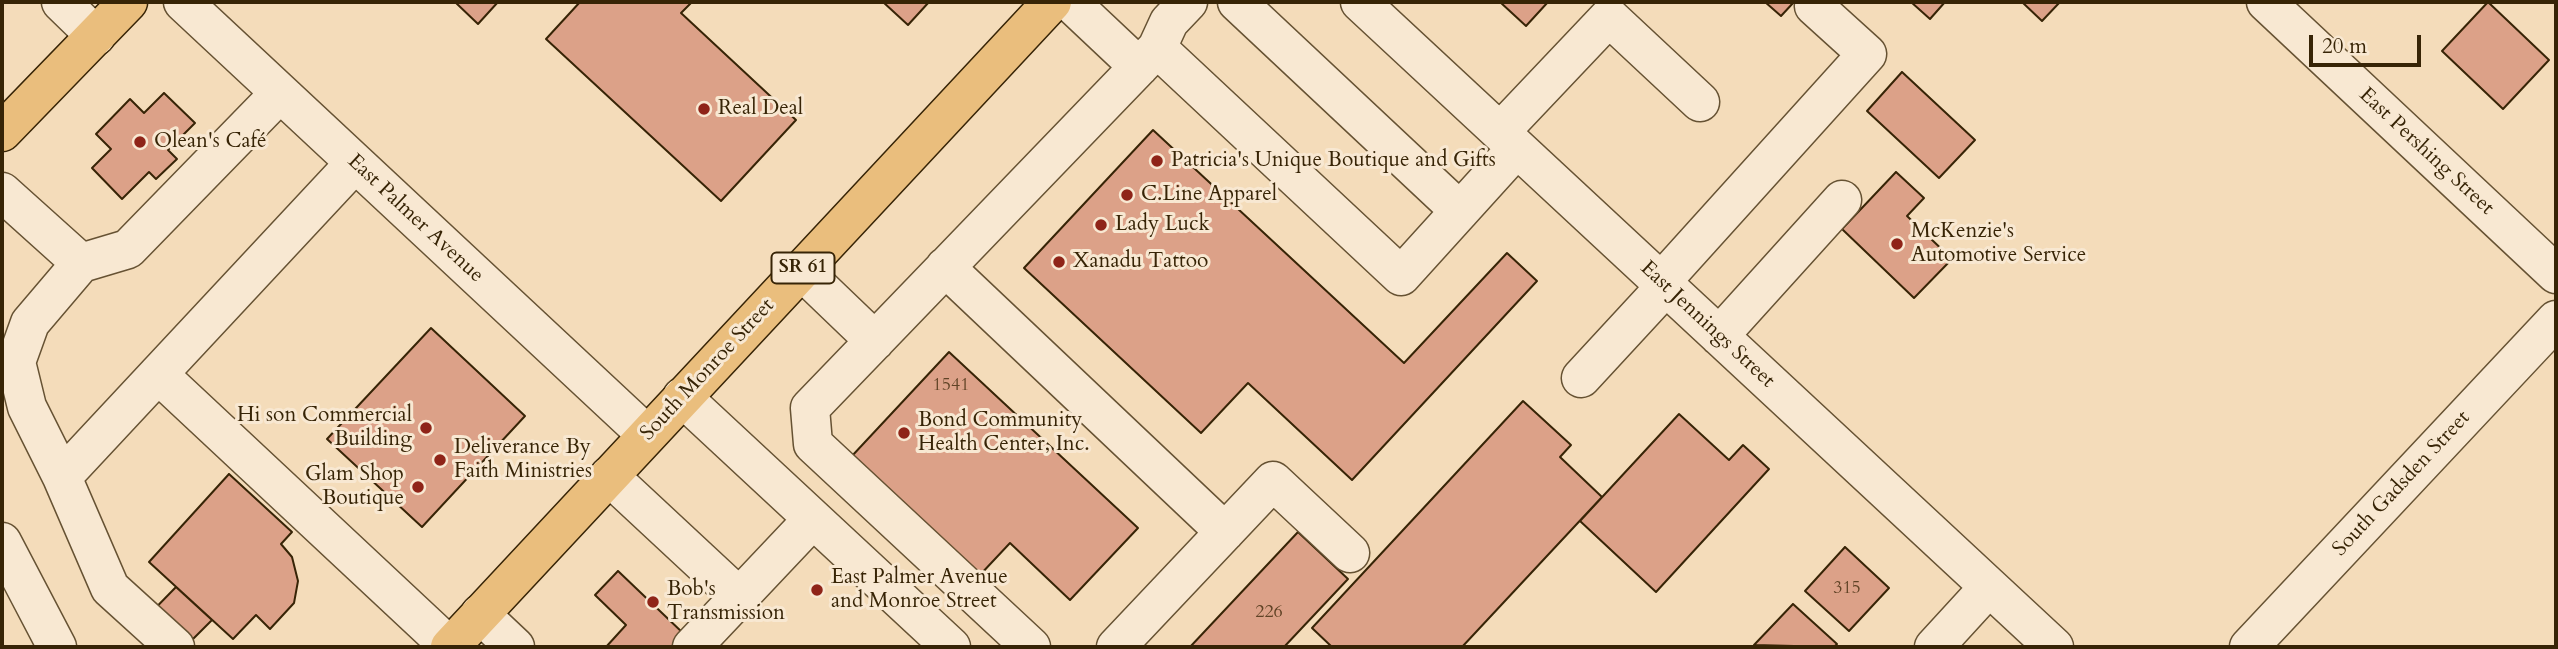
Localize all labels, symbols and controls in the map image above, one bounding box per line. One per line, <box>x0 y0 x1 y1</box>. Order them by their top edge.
scale bar <box>2313 21 2425 65</box>
text: 20 m <box>2322 32 2367 61</box>
street label: East Pershing Street <box>2353 83 2499 221</box>
place label: Real Deal <box>718 96 803 122</box>
marker: Real Deal <box>696 101 712 117</box>
place label: Olean's Café <box>154 129 267 155</box>
marker: Olean's Café <box>132 134 148 150</box>
place label: Patricia's Unique Boutique and Gifts <box>1171 148 1496 174</box>
street label: East Palmer Avenue <box>342 149 488 289</box>
marker: Patricia's Unique Boutique and Gifts <box>1149 153 1165 169</box>
place label: C.Line Apparel <box>1141 182 1277 208</box>
marker: C.Line Apparel <box>1119 187 1135 203</box>
place label: Lady Luck <box>1115 212 1210 238</box>
marker: Lady Luck <box>1093 217 1109 233</box>
place label: McKenzie's Automotive Service <box>1911 219 2086 269</box>
marker: McKenzie's Automotive Service <box>1889 236 1905 252</box>
place label: Xanadu Tattoo <box>1073 249 1208 275</box>
road number: SR 61 <box>772 252 834 284</box>
marker: Xanadu Tattoo <box>1051 254 1067 270</box>
street label: East Jennings Street <box>1635 256 1779 394</box>
street label: South Monroe Street <box>636 294 780 446</box>
house number: 1541 <box>933 375 969 397</box>
place label: Hi son Commercial Building <box>237 403 412 453</box>
street label: South Gadsden Street <box>2328 406 2476 562</box>
place label: Bond Community Health Center, Inc. <box>918 408 1090 458</box>
marker: Hi son Commercial Building <box>418 420 434 436</box>
marker: Bond Community Health Center, Inc. <box>896 425 912 441</box>
place label: Deliverance By Faith Ministries <box>454 435 592 485</box>
marker: Deliverance By Faith Ministries <box>432 452 448 468</box>
place label: Glam Shop Boutique <box>305 462 404 512</box>
marker: Glam Shop Boutique <box>410 479 426 495</box>
place label: East Palmer Avenue and Monroe Street <box>831 565 1008 615</box>
place label: Bob's Transmission <box>667 577 785 627</box>
house number: 315 <box>1833 578 1861 600</box>
marker: East Palmer Avenue and Monroe Street <box>809 582 825 598</box>
marker: Bob's Transmission <box>645 594 661 610</box>
house number: 226 <box>1255 602 1283 624</box>

